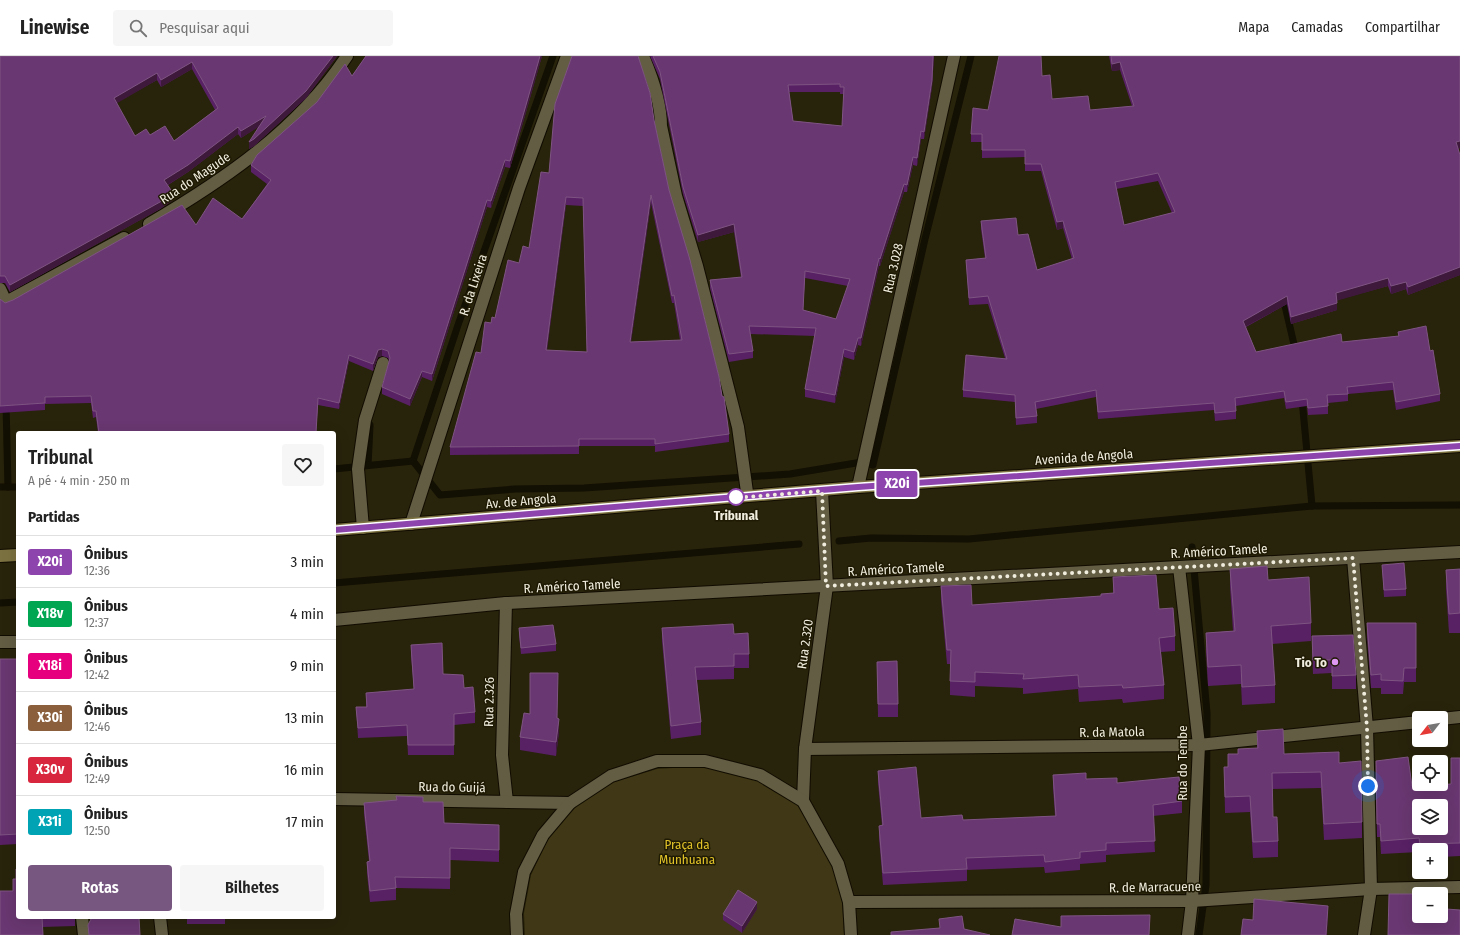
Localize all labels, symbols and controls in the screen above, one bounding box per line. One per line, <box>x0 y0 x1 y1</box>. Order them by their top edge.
search box <box>113 10 393 46</box>
text: Linewise <box>20 16 89 39</box>
icon: search <box>127 17 149 39</box>
text: Pesquisar aqui <box>159 19 250 37</box>
text: Mapa <box>1238 19 1269 36</box>
text: Camadas <box>1291 19 1343 36</box>
text: Compartilhar <box>1365 19 1440 36</box>
street label: Rua do Magude <box>157 149 233 207</box>
street label: Rua 3.028 <box>880 242 906 294</box>
street label: R. da Lixeira <box>456 252 490 318</box>
button: heart <box>282 444 324 486</box>
text: Tribunal <box>28 446 93 469</box>
street label: Avenida de Angola <box>1035 446 1133 468</box>
line badge: X20i <box>869 471 925 497</box>
text: A pé · 4 min · 250 m <box>28 473 130 488</box>
text: X20i <box>884 475 910 492</box>
marker: Tribunal <box>727 488 745 506</box>
street label: Av. de Angola <box>485 490 557 512</box>
text: Partidas <box>28 508 80 526</box>
place label: Tribunal <box>714 508 759 523</box>
street label: R. Américo Tamele <box>1170 541 1268 561</box>
text: Ônibus <box>84 545 128 563</box>
text: X20i <box>37 553 63 570</box>
text: 3 min <box>290 553 324 571</box>
street label: R. Américo Tamele <box>847 559 945 579</box>
text: 12:36 <box>84 563 110 578</box>
street label: R. Américo Tamele <box>523 576 621 596</box>
text: Ônibus <box>84 597 128 615</box>
text: X18v <box>37 605 63 622</box>
text: 4 min <box>290 605 324 623</box>
text: 12:37 <box>84 615 109 630</box>
street label: Rua 2.320 <box>794 618 816 670</box>
text: Ônibus <box>84 649 128 667</box>
place label: Tio To <box>1295 655 1327 670</box>
text: X18i <box>38 657 62 674</box>
text: 9 min <box>290 657 324 675</box>
marker: Tio To <box>1330 657 1340 667</box>
text: 12:42 <box>84 667 109 682</box>
street label: Rua 2.326 <box>481 677 497 727</box>
text: Ônibus <box>84 701 128 719</box>
text: X30i <box>37 709 63 726</box>
text: 13 min <box>285 709 324 727</box>
north arrow <box>1412 711 1448 747</box>
map controls <box>1412 711 1448 923</box>
text: 12:46 <box>84 719 110 734</box>
street label: R. da Matola <box>1079 724 1145 740</box>
street label: Rua do Tembe <box>1175 725 1190 801</box>
text: Ônibus <box>84 753 128 771</box>
button: locate <box>1412 755 1448 791</box>
text: X30v <box>36 761 64 778</box>
text: 16 min <box>284 761 324 779</box>
text: 12:49 <box>84 771 110 786</box>
your location <box>1358 776 1378 796</box>
street label: Rua do Guijá <box>418 779 486 795</box>
button: layers <box>1412 799 1448 835</box>
text: Ônibus <box>84 805 128 823</box>
text: X31i <box>38 813 62 830</box>
text: 17 min <box>285 813 324 831</box>
text: 12:50 <box>84 823 110 838</box>
park label: Praça da Munhuana <box>659 837 715 867</box>
button: + <box>1412 843 1448 879</box>
button: Rotas <box>28 865 172 911</box>
button: Bilhetes <box>180 865 324 911</box>
street label: R. de Marracuene <box>1109 879 1201 895</box>
button: − <box>1412 887 1448 923</box>

